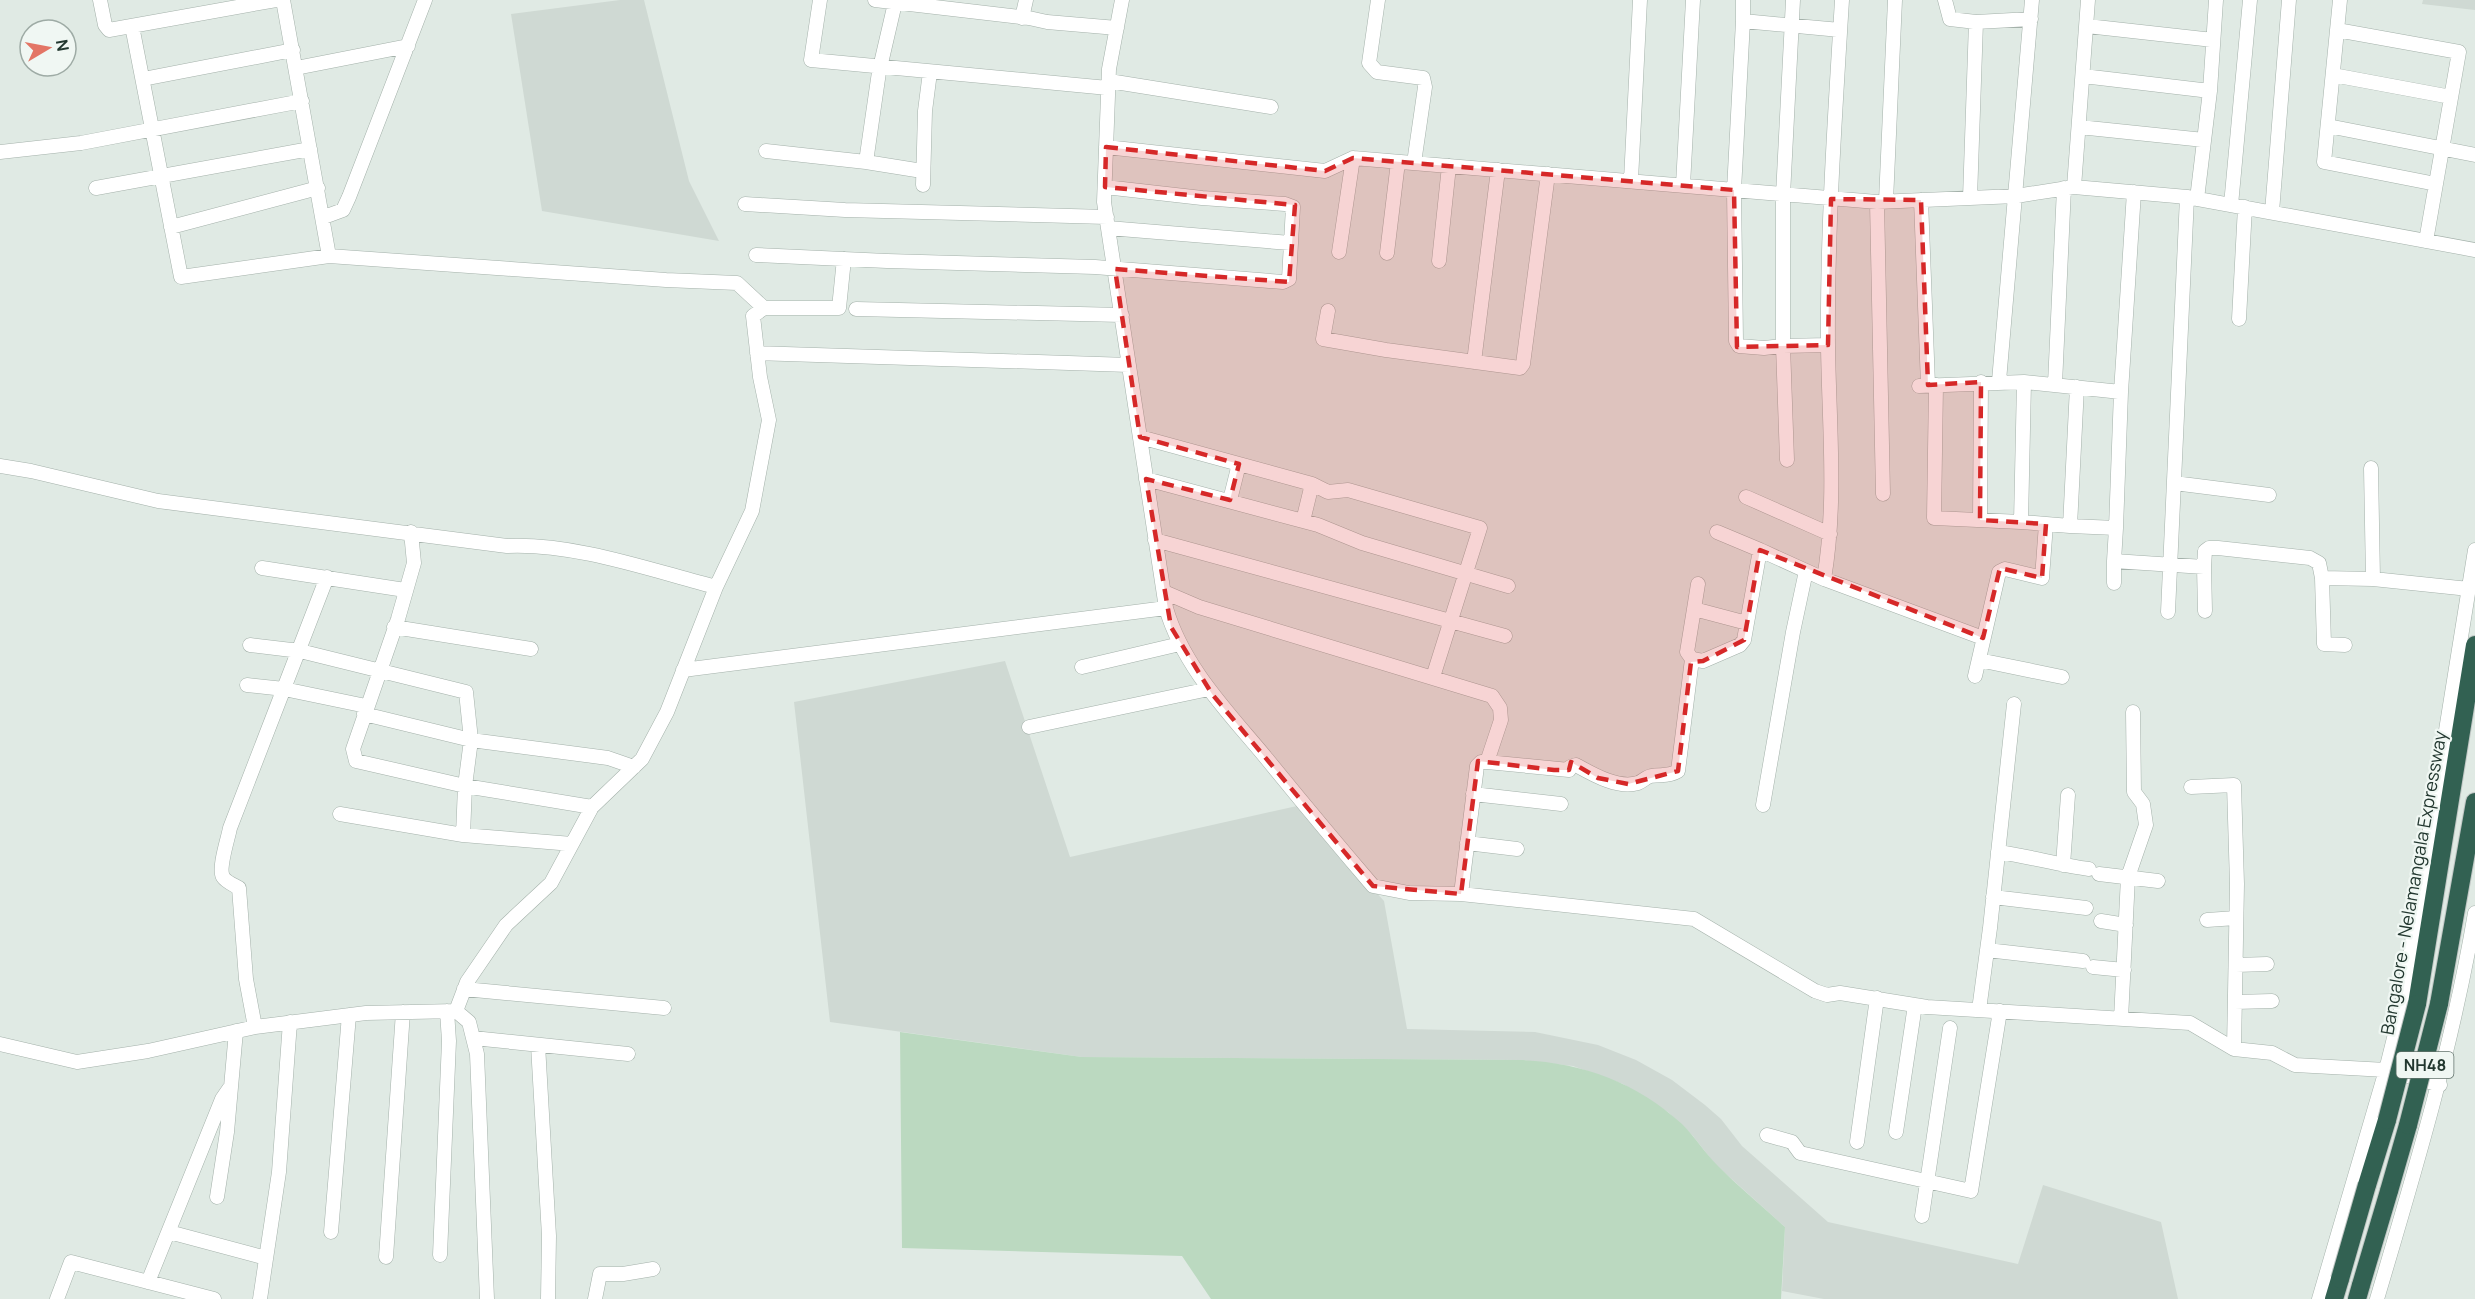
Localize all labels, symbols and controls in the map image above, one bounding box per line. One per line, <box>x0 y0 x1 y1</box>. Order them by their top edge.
north arrow <box>18 18 78 78</box>
text: N <box>51 38 75 53</box>
street label: Bangalore - Nelamangala Expressway <box>2374 728 2452 1037</box>
road number: NH48 <box>2396 1052 2454 1078</box>

